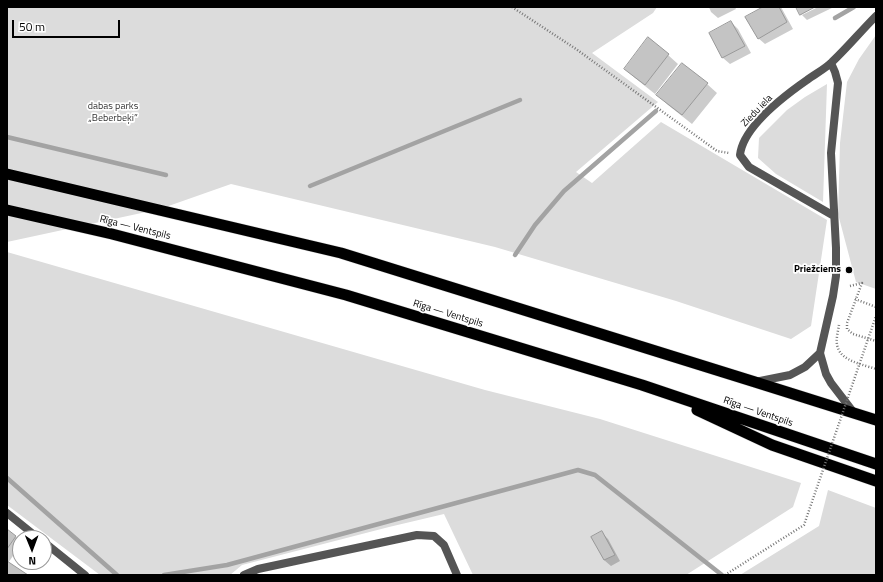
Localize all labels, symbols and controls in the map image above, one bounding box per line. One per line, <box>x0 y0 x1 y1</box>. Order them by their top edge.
scale bar <box>14 12 122 38</box>
text: 50 m <box>19 17 45 36</box>
street label: Ziedu iela <box>739 92 775 130</box>
park label: dabas parks „Beberbeķi” <box>88 101 138 124</box>
street label: Rīga — Ventspils <box>98 213 172 243</box>
place label: Priežciems <box>794 264 841 276</box>
marker: Priežciems <box>844 265 854 275</box>
street label: Rīga — Ventspils <box>411 298 485 330</box>
street label: Rīga — Ventspils <box>722 394 794 430</box>
north arrow <box>12 530 52 570</box>
text: N <box>28 553 36 569</box>

